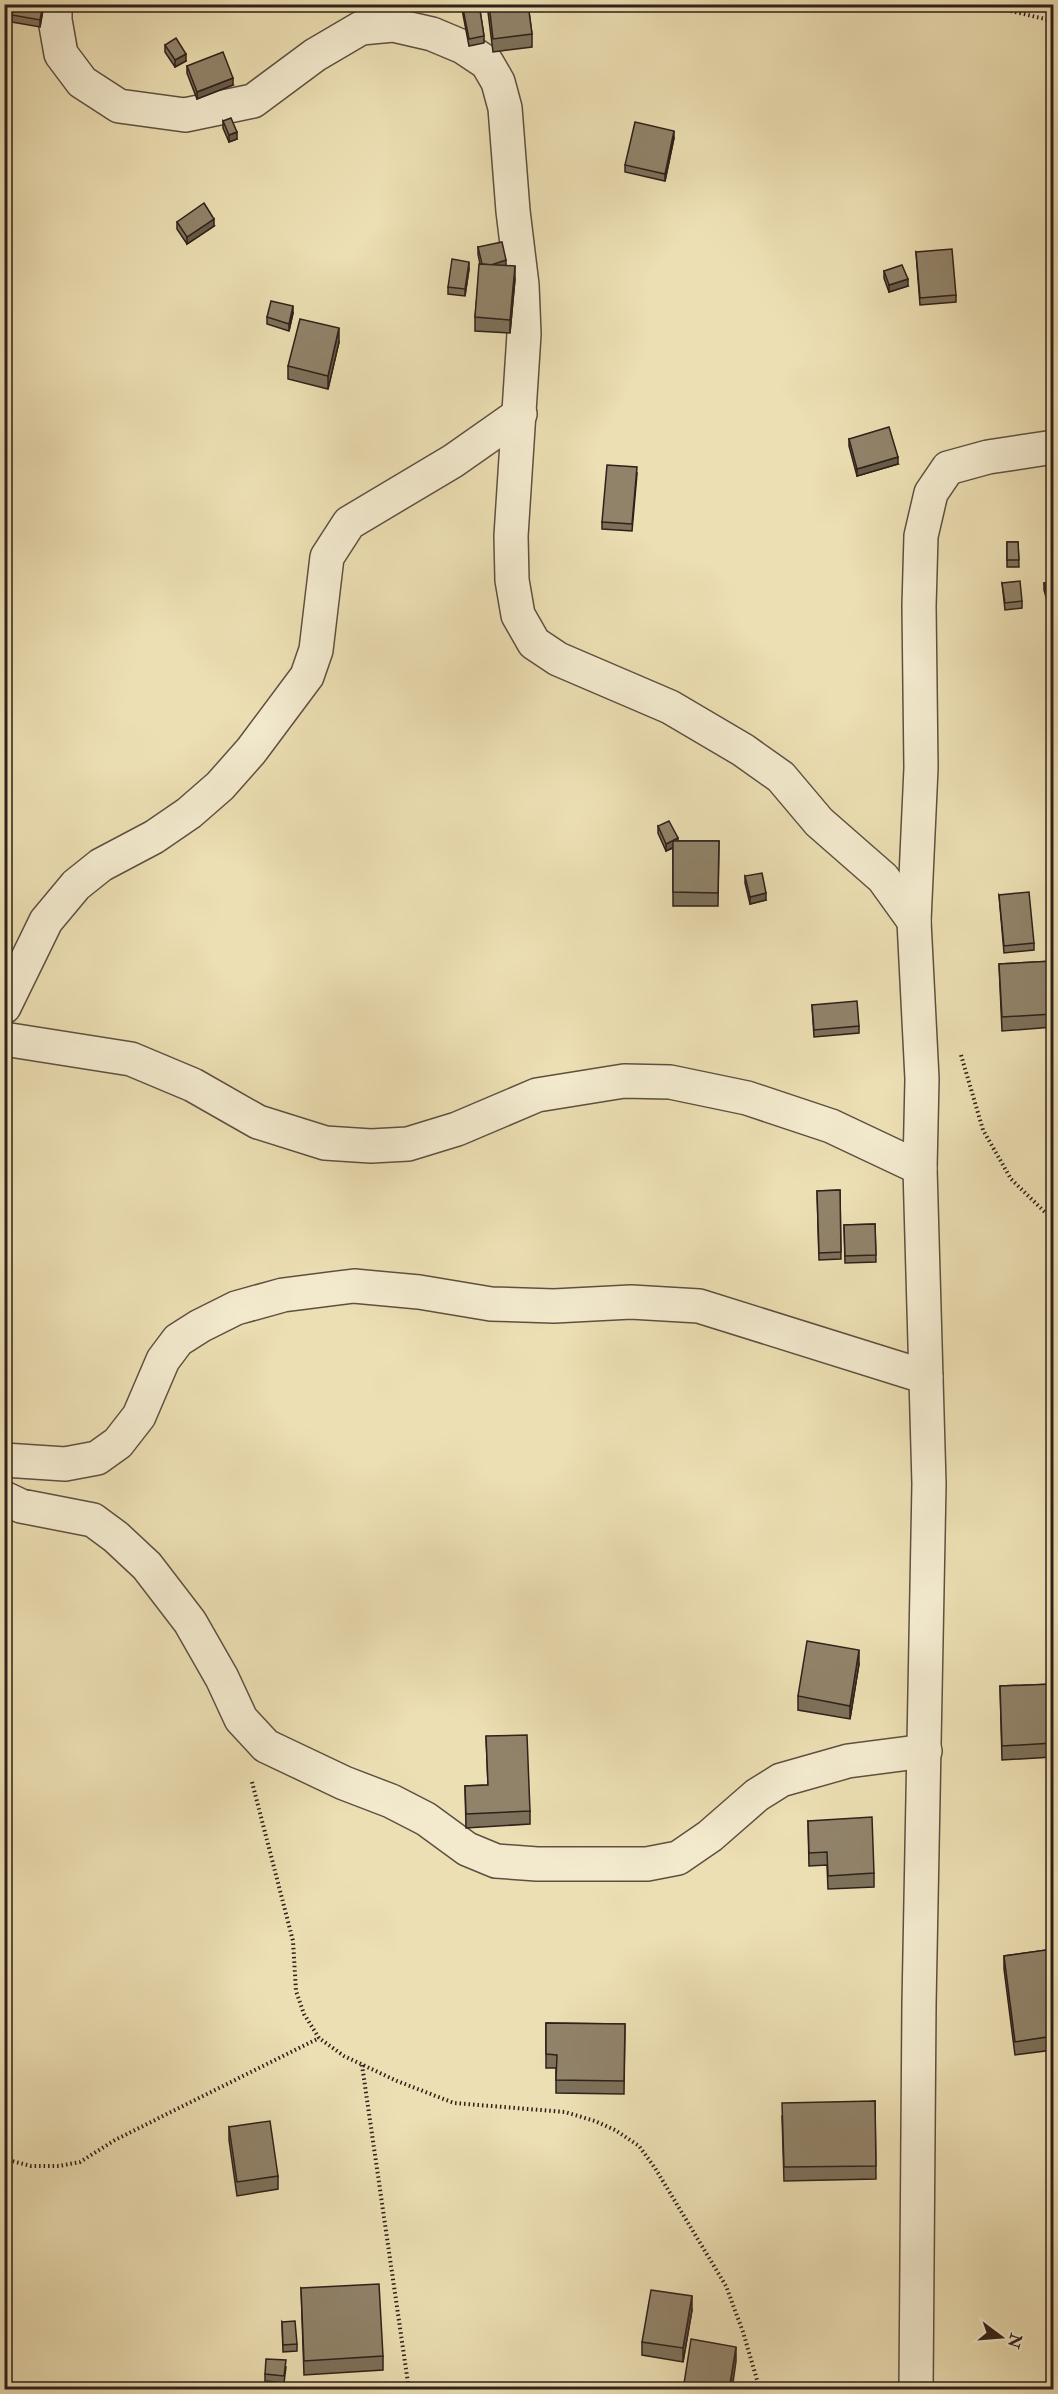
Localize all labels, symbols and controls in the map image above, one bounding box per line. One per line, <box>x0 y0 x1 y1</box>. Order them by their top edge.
north arrow <box>971 2307 1031 2367</box>
text: N <box>1003 2330 1026 2351</box>

